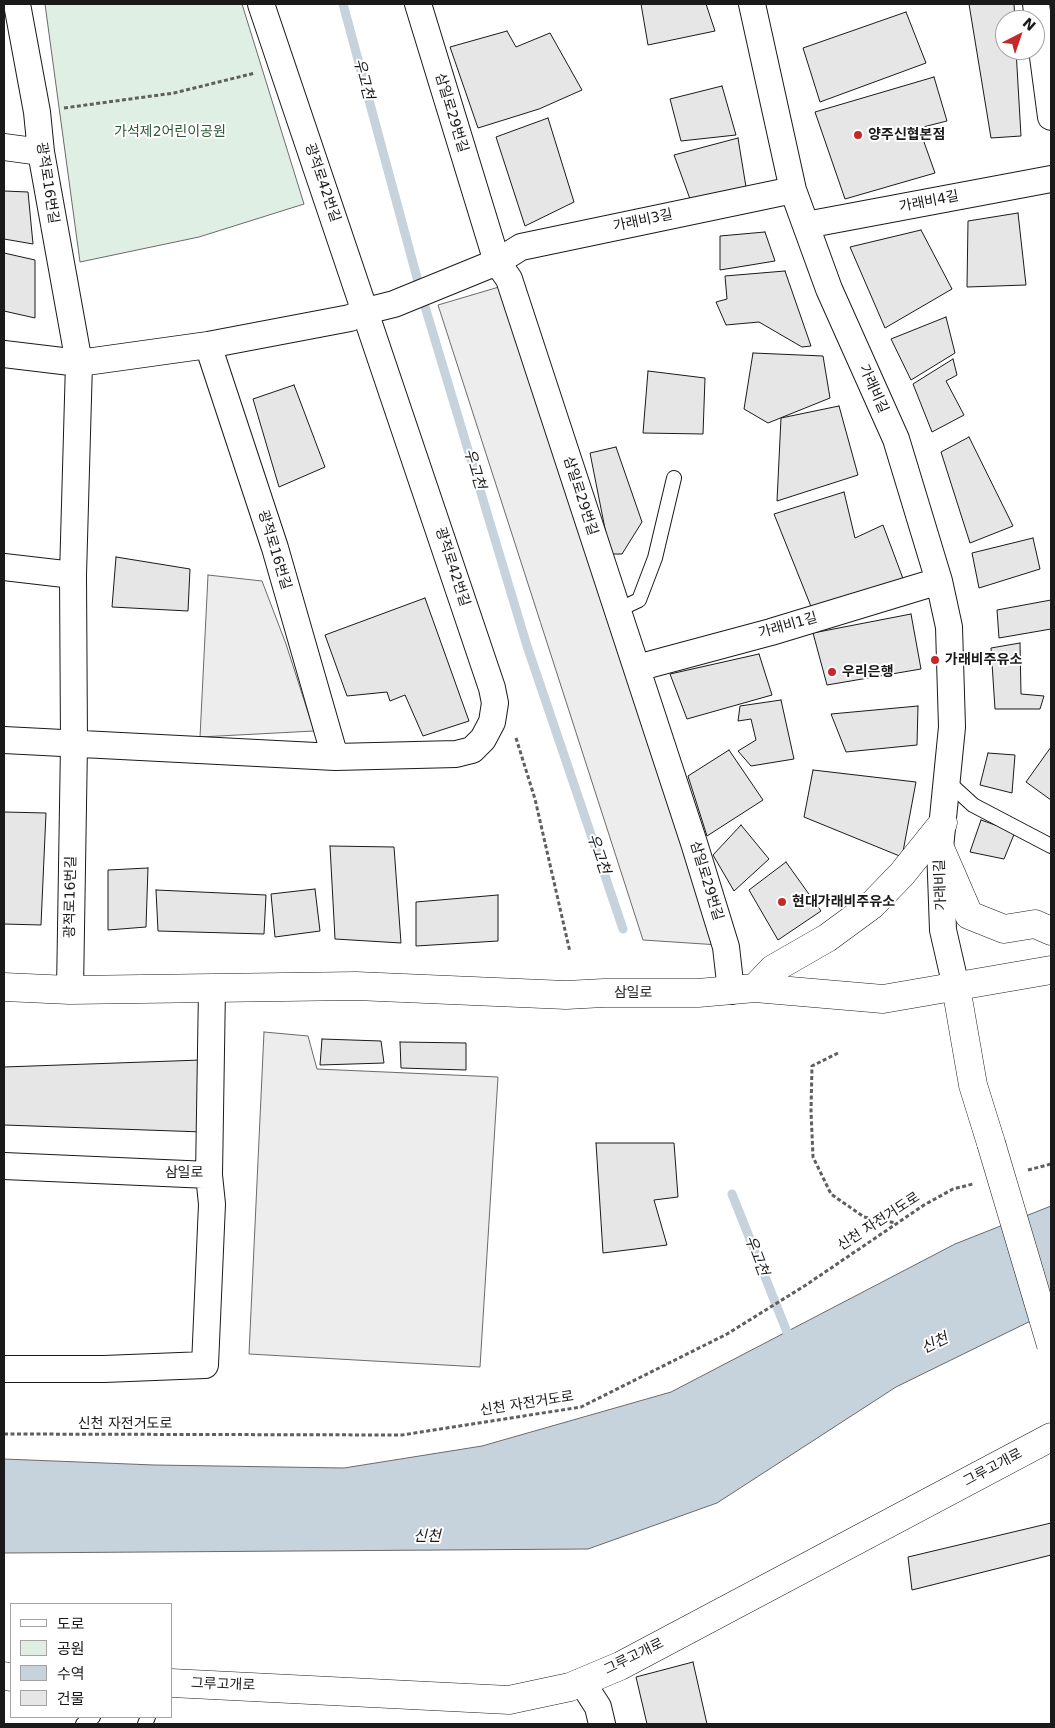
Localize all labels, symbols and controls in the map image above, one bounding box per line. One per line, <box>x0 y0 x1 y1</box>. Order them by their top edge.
north arrow <box>995 10 1045 60</box>
text: N <box>1020 15 1039 34</box>
water label: 우고천 <box>349 57 377 101</box>
street label: 삼일로29번길 <box>431 71 471 155</box>
park label: 가석제2어린이공원 <box>114 124 226 140</box>
place label: 양주신협본점 <box>868 127 945 143</box>
marker: 양주신협본점 <box>852 129 864 141</box>
street label: 광적로16번길 <box>32 141 62 225</box>
street label: 광적로42번길 <box>301 141 343 225</box>
street label: 가래비4길 <box>898 188 960 216</box>
street label: 가래비3길 <box>612 207 674 235</box>
street label: 가래비길 <box>855 362 891 416</box>
water label: 우고천 <box>459 447 489 491</box>
street label: 삼일로29번길 <box>559 454 601 538</box>
street label: 광적로16번길 <box>254 508 294 592</box>
street label: 광적로42번길 <box>431 525 473 609</box>
street label: 가래비1길 <box>757 610 819 642</box>
place label: 가래비주유소 <box>945 652 1022 668</box>
marker: 가래비주유소 <box>929 654 941 666</box>
place label: 우리은행 <box>842 664 894 680</box>
marker: 우리은행 <box>826 666 838 678</box>
water label: 우고천 <box>583 831 613 877</box>
street label: 삼일로29번길 <box>686 839 726 923</box>
street label: 광적로16번길 <box>62 856 80 938</box>
street label: 가래비길 <box>932 859 950 911</box>
place label: 현대가래비주유소 <box>792 894 895 910</box>
marker: 현대가래비주유소 <box>776 896 788 908</box>
street label: 삼일로 <box>614 985 652 1001</box>
street label: 삼일로 <box>165 1165 203 1181</box>
street label: 신천 자전거도로 <box>835 1189 923 1255</box>
water label: 우고천 <box>740 1233 772 1279</box>
water label: 신천 <box>919 1330 951 1358</box>
street label: 신천 자전거도로 <box>479 1388 575 1420</box>
street label: 신천 자전거도로 <box>78 1416 172 1432</box>
street label: 그루고개로 <box>961 1445 1025 1491</box>
water label: 신천 <box>413 1528 441 1546</box>
legend <box>10 1603 172 1718</box>
text: 도로 <box>57 1615 85 1633</box>
street label: 그루고개로 <box>601 1635 667 1679</box>
text: 공원 <box>57 1640 85 1658</box>
text: 수역 <box>57 1665 85 1683</box>
street label: 그루고개로 <box>191 1675 255 1695</box>
text: 건물 <box>57 1690 85 1708</box>

